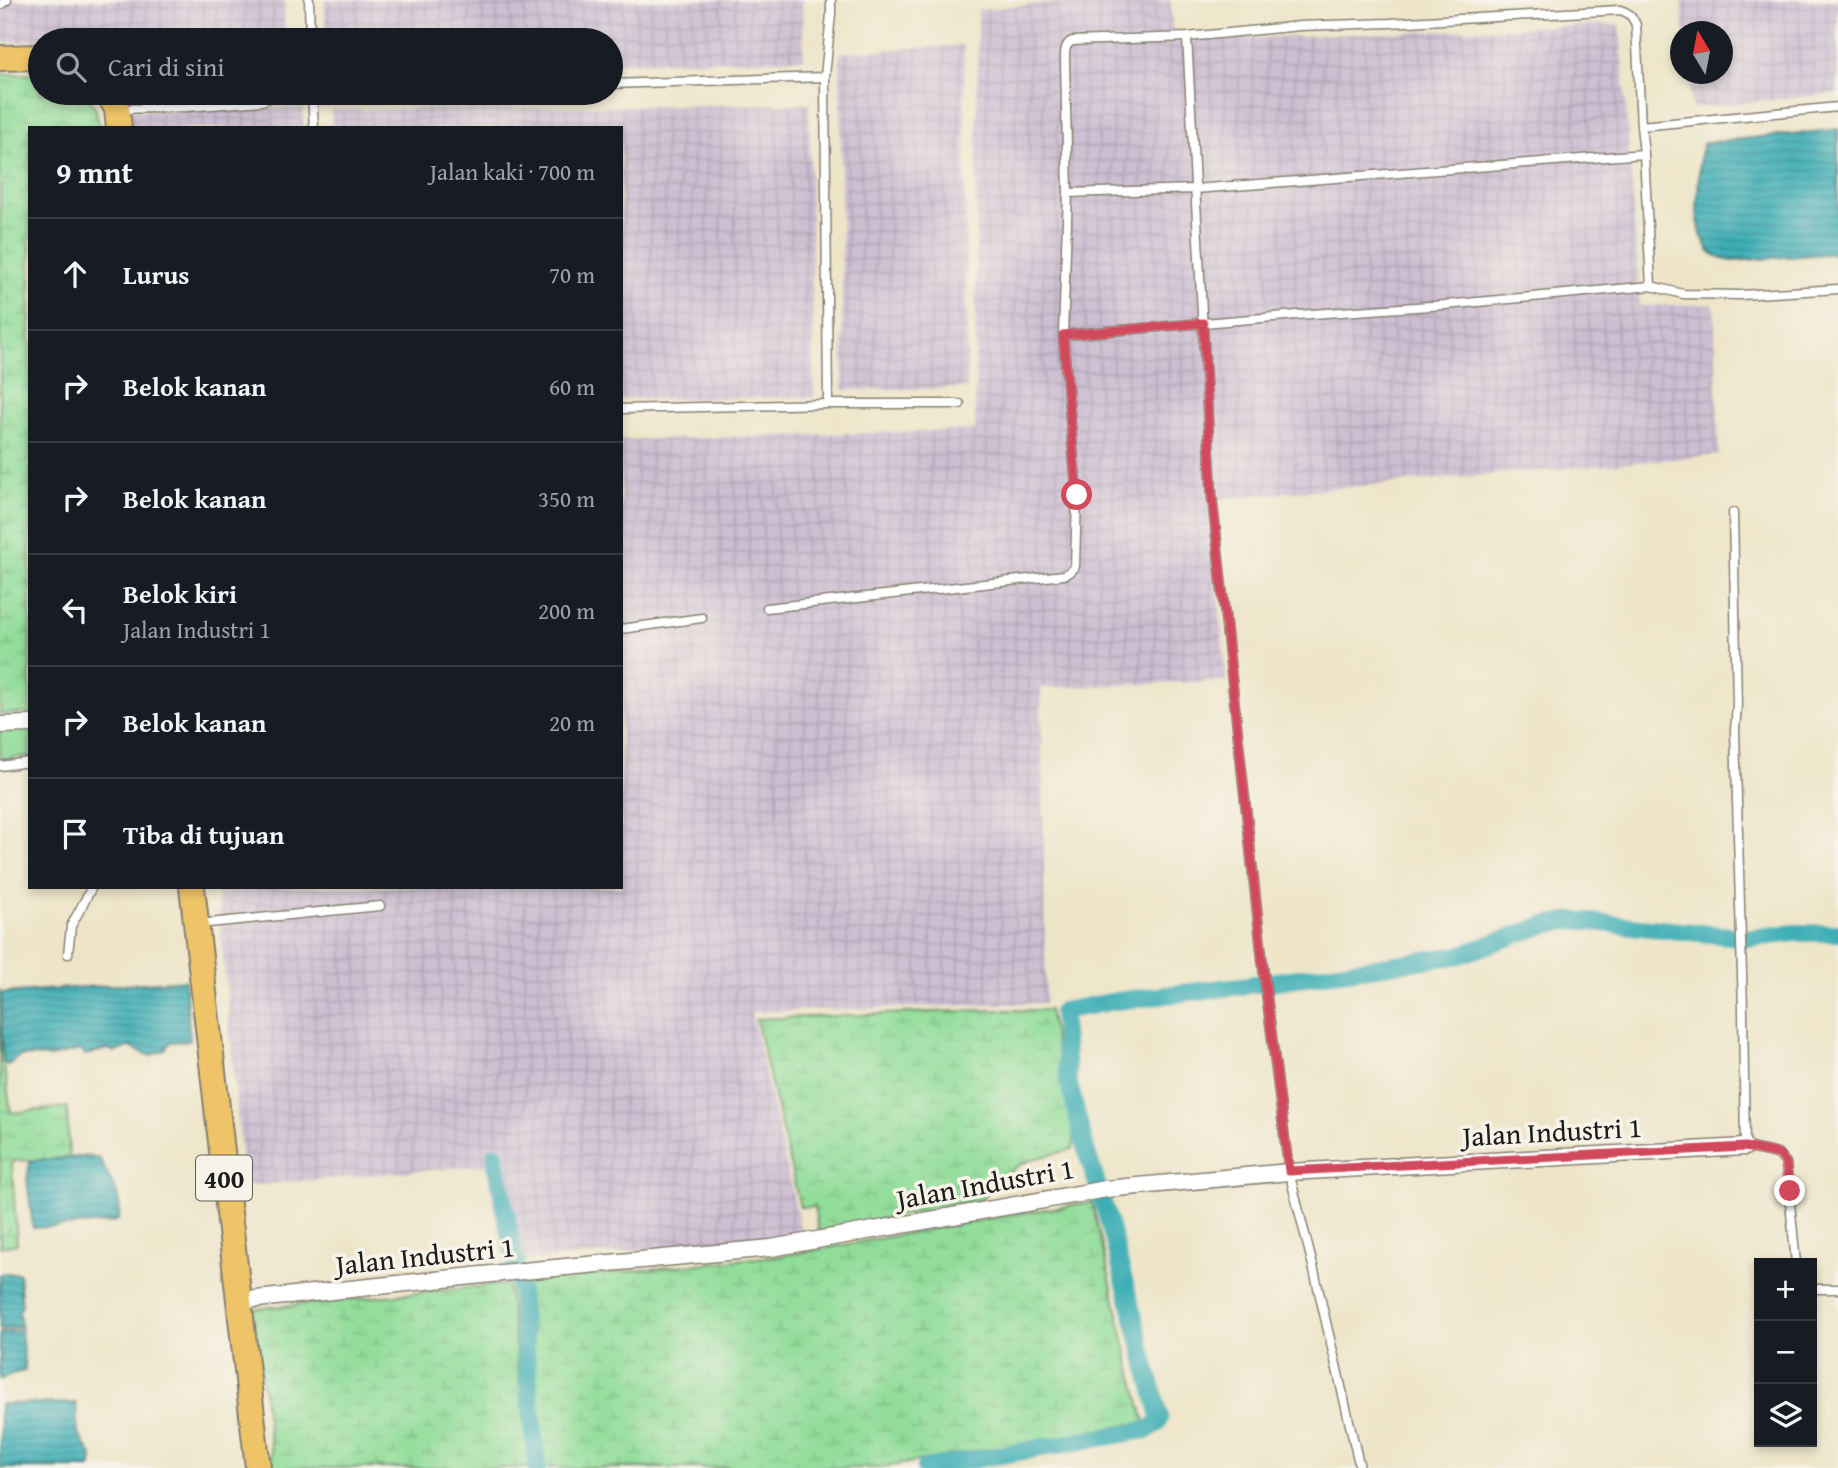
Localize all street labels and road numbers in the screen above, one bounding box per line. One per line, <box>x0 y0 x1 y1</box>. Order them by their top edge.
street label: Jalan Industri 1 <box>1458 1106 1643 1156</box>
street label: Jalan Industri 1 <box>890 1147 1077 1219</box>
road number: 400 <box>196 1156 252 1200</box>
street label: Jalan Industri 1 <box>331 1225 516 1285</box>

